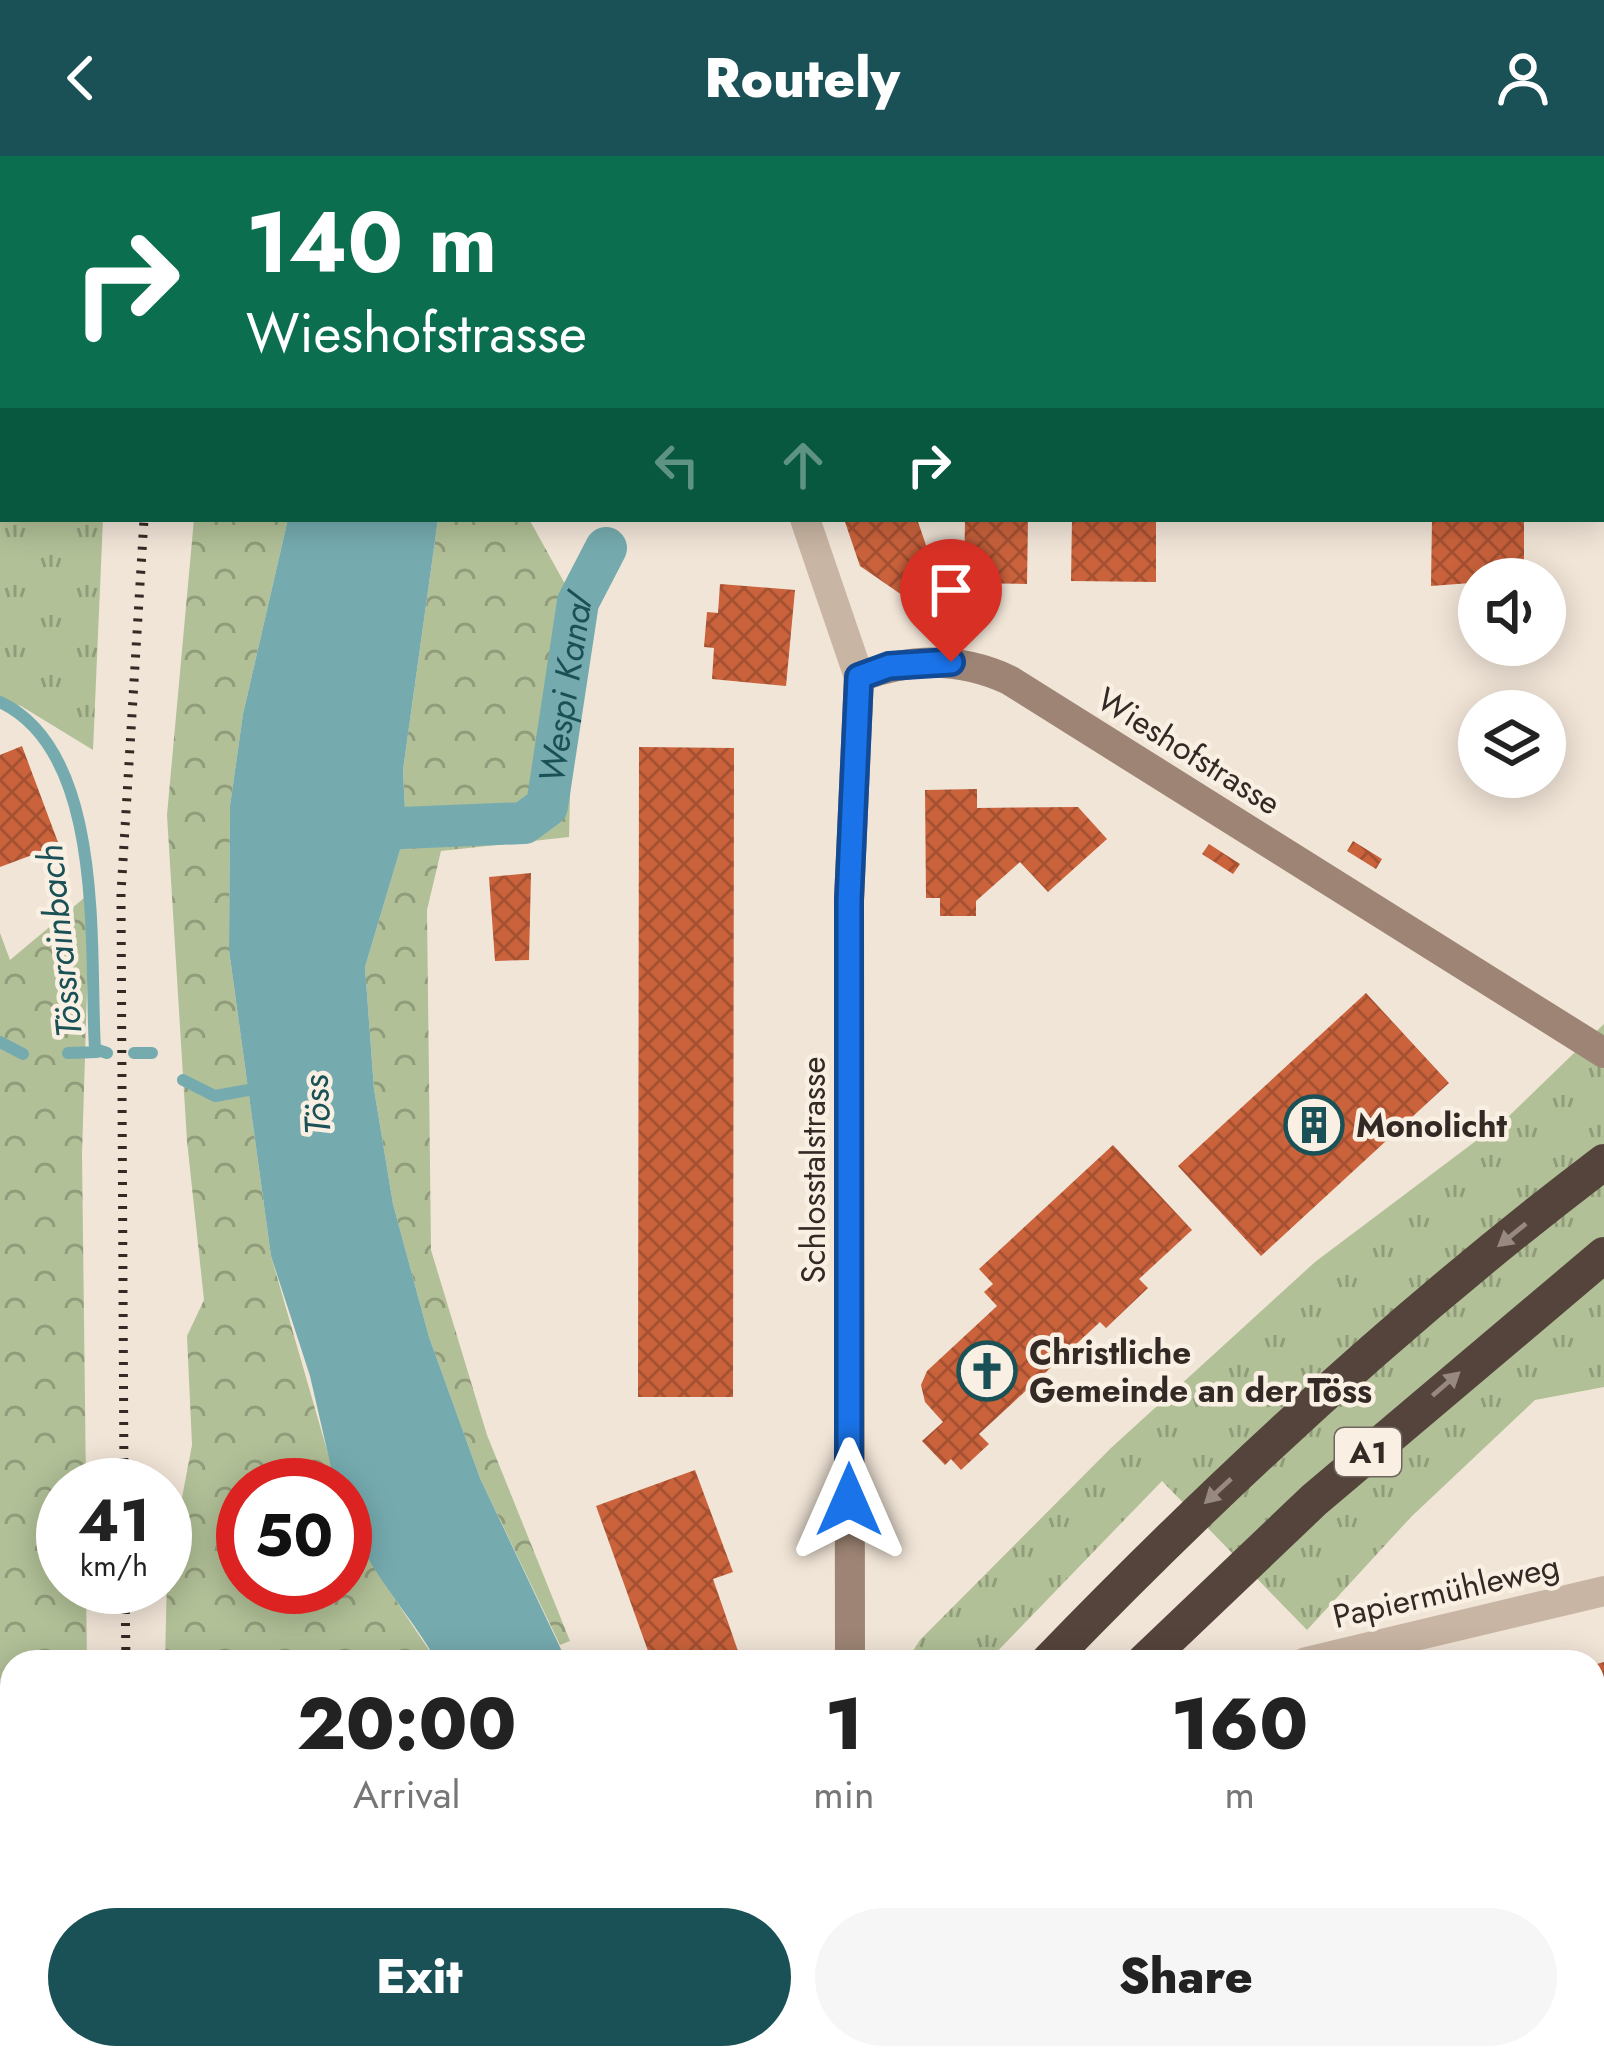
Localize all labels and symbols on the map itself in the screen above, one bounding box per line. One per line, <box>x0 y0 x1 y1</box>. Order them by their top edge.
pin <box>900 539 1002 662</box>
water label: Wespi Kanal <box>525 582 605 787</box>
street label: Wieshofstrasse <box>1088 676 1290 826</box>
water label: Tössrainbach <box>23 842 95 1040</box>
street label: Schlosstalstrasse <box>790 1057 837 1283</box>
water label: Töss <box>288 1073 344 1136</box>
building icon: Monolicht <box>1283 1094 1345 1156</box>
place label: Monolicht <box>1356 1102 1507 1149</box>
one-way arrow <box>1496 1221 1527 1247</box>
place label: Christliche Gemeinde an der Töss <box>1029 1329 1372 1414</box>
church icon: Christliche Gemeinde an der Töss <box>956 1340 1018 1402</box>
one-way arrow <box>1431 1371 1461 1398</box>
road number: A1 <box>1335 1428 1401 1476</box>
position arrow <box>786 1437 912 1563</box>
speed limit sign: 50 <box>216 1458 372 1614</box>
one-way arrow <box>1204 1477 1233 1505</box>
street label: Papiermühleweg <box>1328 1542 1564 1640</box>

